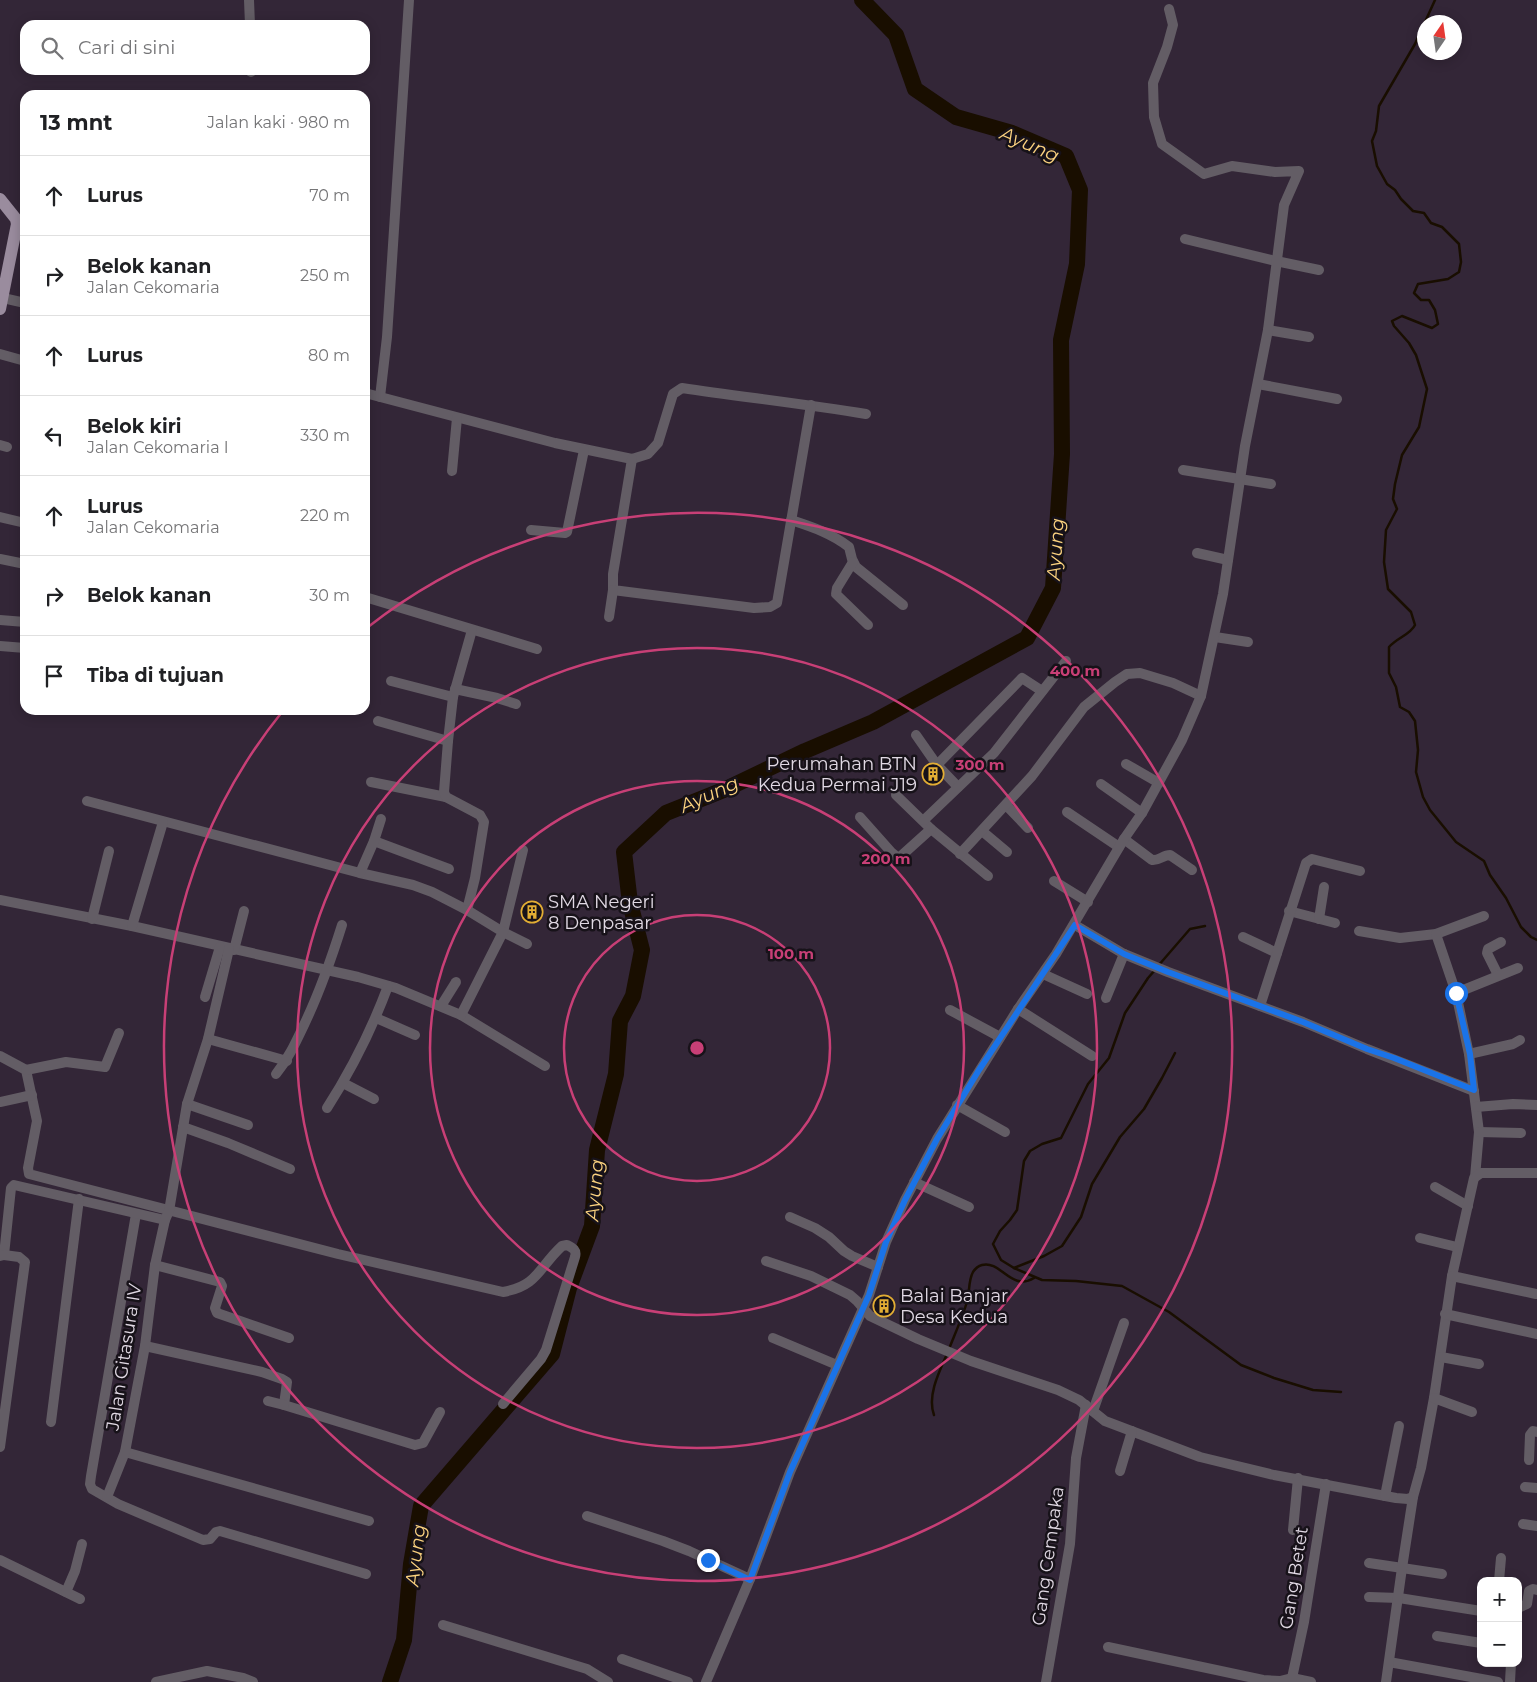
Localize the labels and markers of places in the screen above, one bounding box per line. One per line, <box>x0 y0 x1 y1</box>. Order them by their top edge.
place label: Perumahan BTN Kedua Permai J19 <box>758 753 917 796</box>
building icon: Perumahan BTN Kedua Permai J19 <box>921 762 945 786</box>
place label: SMA Negeri 8 Denpasar <box>548 891 655 934</box>
building icon: SMA Negeri 8 Denpasar <box>520 900 544 924</box>
centre of rings <box>688 1039 706 1057</box>
place label: Balai Banjar Desa Kedua <box>900 1285 1008 1328</box>
building icon: Balai Banjar Desa Kedua <box>872 1294 896 1318</box>

